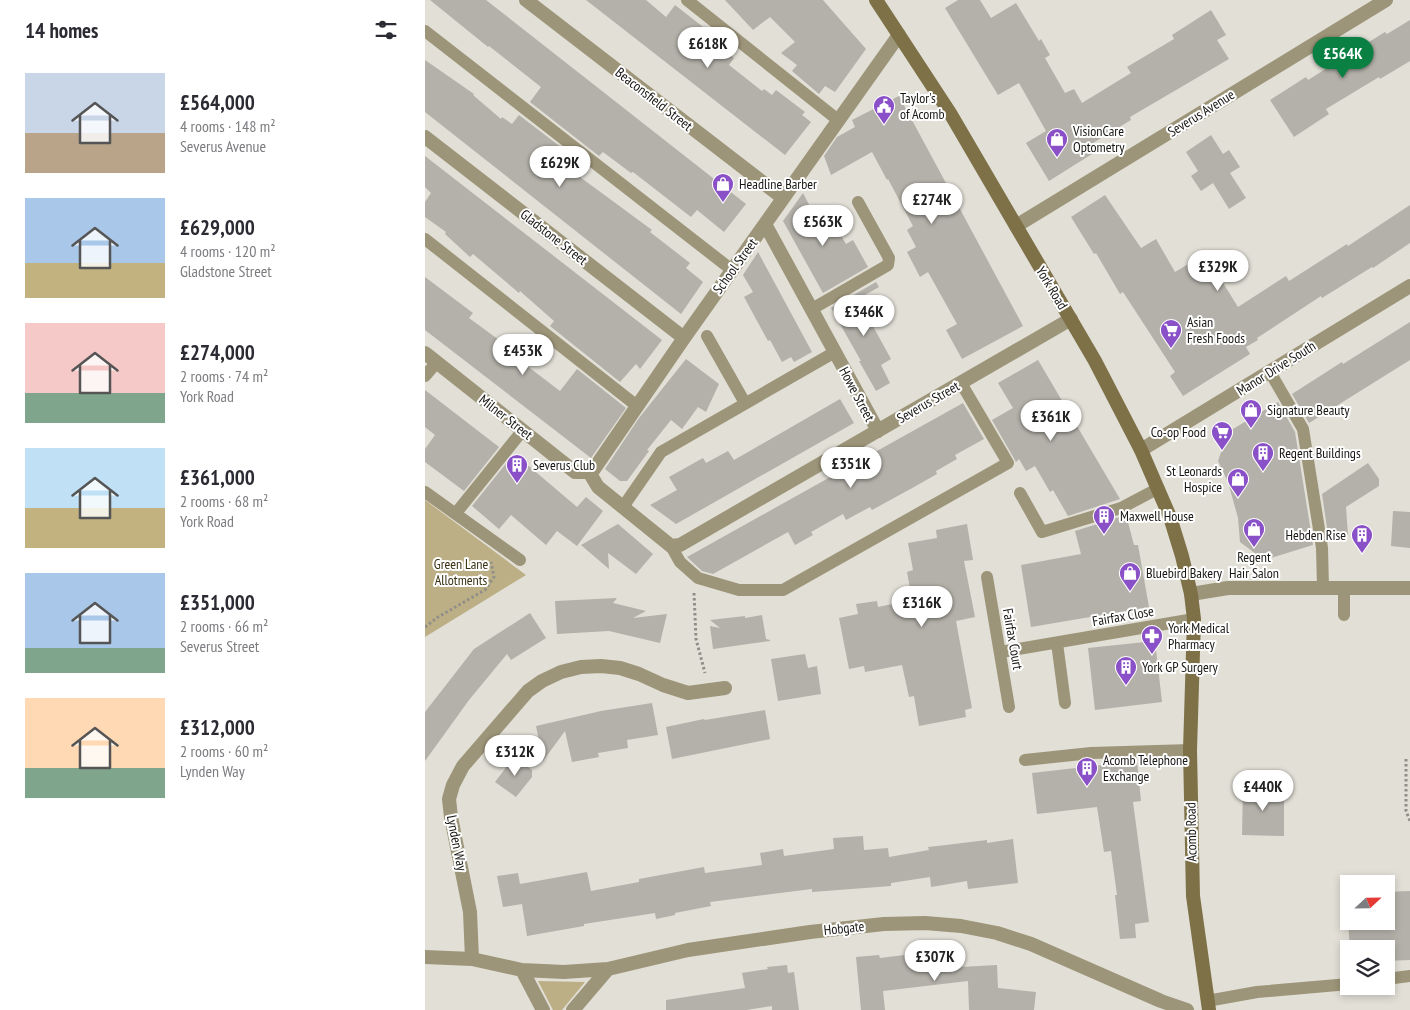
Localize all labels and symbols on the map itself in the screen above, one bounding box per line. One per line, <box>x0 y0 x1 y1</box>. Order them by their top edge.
pin: £618K <box>673 27 743 69</box>
pin: £564K <box>1308 36 1378 79</box>
street label: Beaconsfield Street <box>612 63 696 135</box>
street label: Severus Avenue <box>1164 85 1238 141</box>
place label: Taylor's of Acomb <box>900 89 945 123</box>
public building icon: Taylor's of Acomb <box>872 94 896 125</box>
place label: VisionCare Optometry <box>1072 122 1125 156</box>
shop icon: VisionCare Optometry <box>1045 127 1069 158</box>
pin: £629K <box>525 146 595 188</box>
shop icon: Headline Barber <box>711 172 735 203</box>
place label: Headline Barber <box>739 175 817 193</box>
pin: £274K <box>897 182 967 225</box>
pin: £563K <box>788 204 858 247</box>
street label: Gladstone Street <box>517 205 591 269</box>
street label: School Street <box>709 235 761 297</box>
pin: £329K <box>1183 250 1253 292</box>
street label: York Road <box>1032 263 1072 313</box>
pin: £346K <box>829 294 899 337</box>
place label: Asian Fresh Foods <box>1187 313 1245 347</box>
supermarket icon: Asian Fresh Foods <box>1159 318 1183 349</box>
pin: £453K <box>488 334 558 376</box>
street label: Manor Drive South <box>1233 337 1319 399</box>
street label: Howe Street <box>835 364 879 425</box>
street label: Severus Street <box>893 377 963 427</box>
street label: Milner Street <box>476 391 536 444</box>
shop icon: Signature Beauty <box>1239 398 1263 429</box>
pin: £361K <box>1016 400 1086 442</box>
place label: Signature Beauty <box>1267 401 1350 419</box>
supermarket icon: Co-op Food <box>1210 420 1234 451</box>
place label: Co-op Food <box>1151 423 1206 441</box>
building icon: Regent Buildings <box>1251 441 1275 472</box>
place label: Regent Buildings <box>1279 444 1361 462</box>
pin: £351K <box>816 446 886 489</box>
building icon: Severus Club <box>505 453 529 484</box>
place label: Severus Club <box>533 456 595 474</box>
place label: St Leonards Hospice <box>1166 462 1222 496</box>
shop icon: St Leonards Hospice <box>1226 467 1250 498</box>
building icon: Maxwell House <box>1092 504 1116 535</box>
place label: Maxwell House <box>1120 507 1194 525</box>
shop icon: Regent Hair Salon <box>1242 517 1266 548</box>
building icon: Hebden Rise <box>1350 523 1374 554</box>
place label: Hebden Rise <box>1285 526 1346 544</box>
place label: Regent Hair Salon <box>1229 548 1279 582</box>
park label: Green Lane Allotments <box>434 555 488 589</box>
shop icon: Bluebird Bakery <box>1118 561 1142 592</box>
place label: Bluebird Bakery <box>1146 564 1223 582</box>
pin: £316K <box>887 586 957 628</box>
street label: Fairfax Close <box>1091 602 1155 630</box>
street label: Fairfax Court <box>999 607 1027 671</box>
place label: York Medical Pharmacy <box>1168 619 1230 653</box>
pharmacy icon: York Medical Pharmacy <box>1140 624 1164 655</box>
building icon: York GP Surgery <box>1114 655 1138 686</box>
place label: York GP Surgery <box>1142 658 1219 676</box>
pin: £312K <box>480 734 550 777</box>
place label: Acomb Telephone Exchange <box>1103 751 1188 785</box>
building icon: Acomb Telephone Exchange <box>1075 756 1099 787</box>
pin: £440K <box>1228 770 1298 812</box>
street label: Acomb Road <box>1181 802 1201 862</box>
street label: Lynden Way <box>443 813 471 873</box>
north arrow <box>1340 875 1395 930</box>
street label: Hobgate <box>823 917 865 939</box>
pin: £307K <box>900 940 970 982</box>

